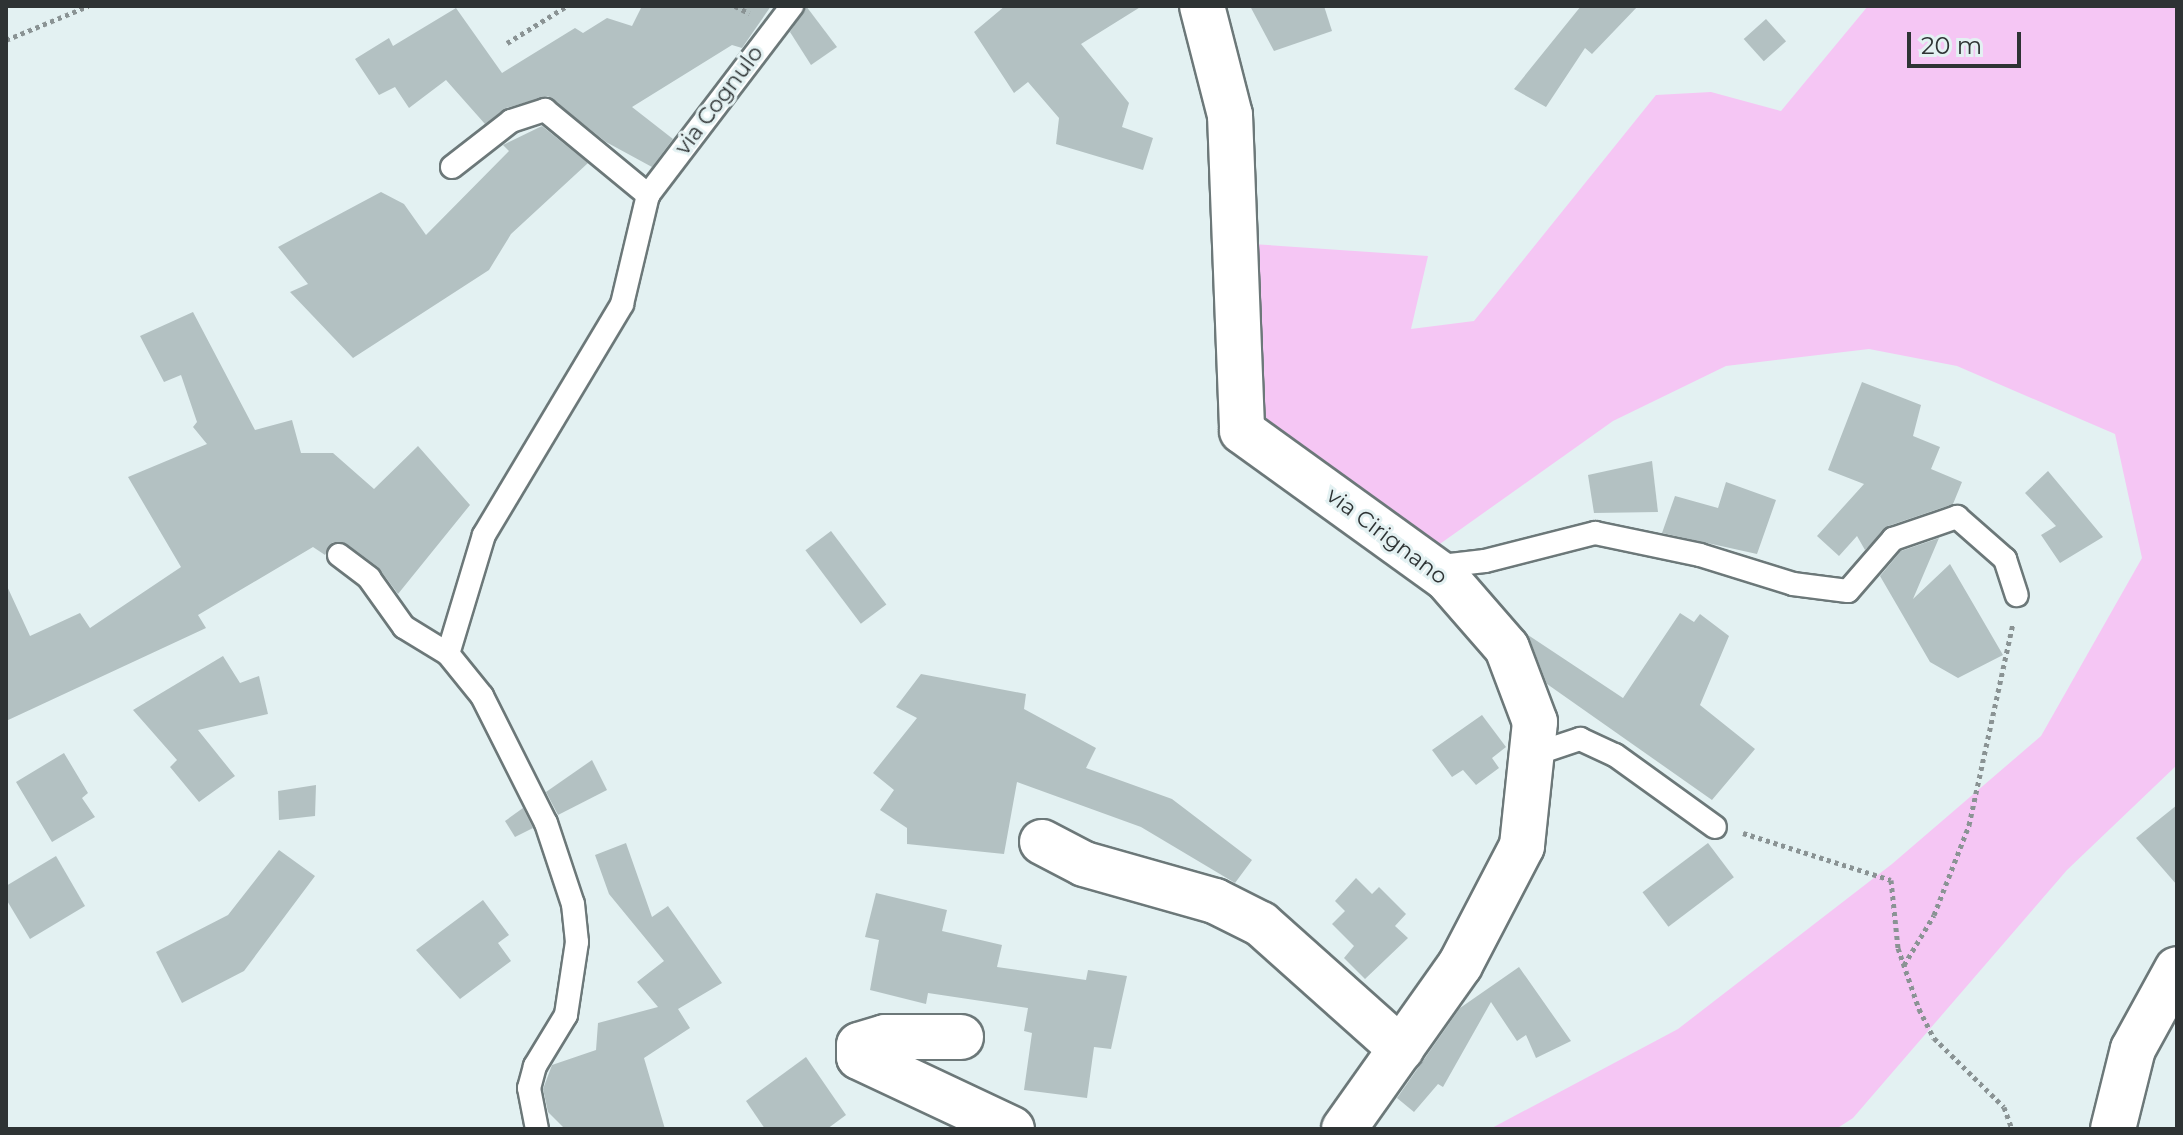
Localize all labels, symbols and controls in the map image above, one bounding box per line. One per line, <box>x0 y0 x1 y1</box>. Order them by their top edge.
scale bar <box>1911 16 2025 66</box>
text: 20 m <box>1921 31 1982 60</box>
street label: via Cognulo <box>669 40 769 160</box>
street label: via Cirignano <box>1321 482 1453 590</box>

